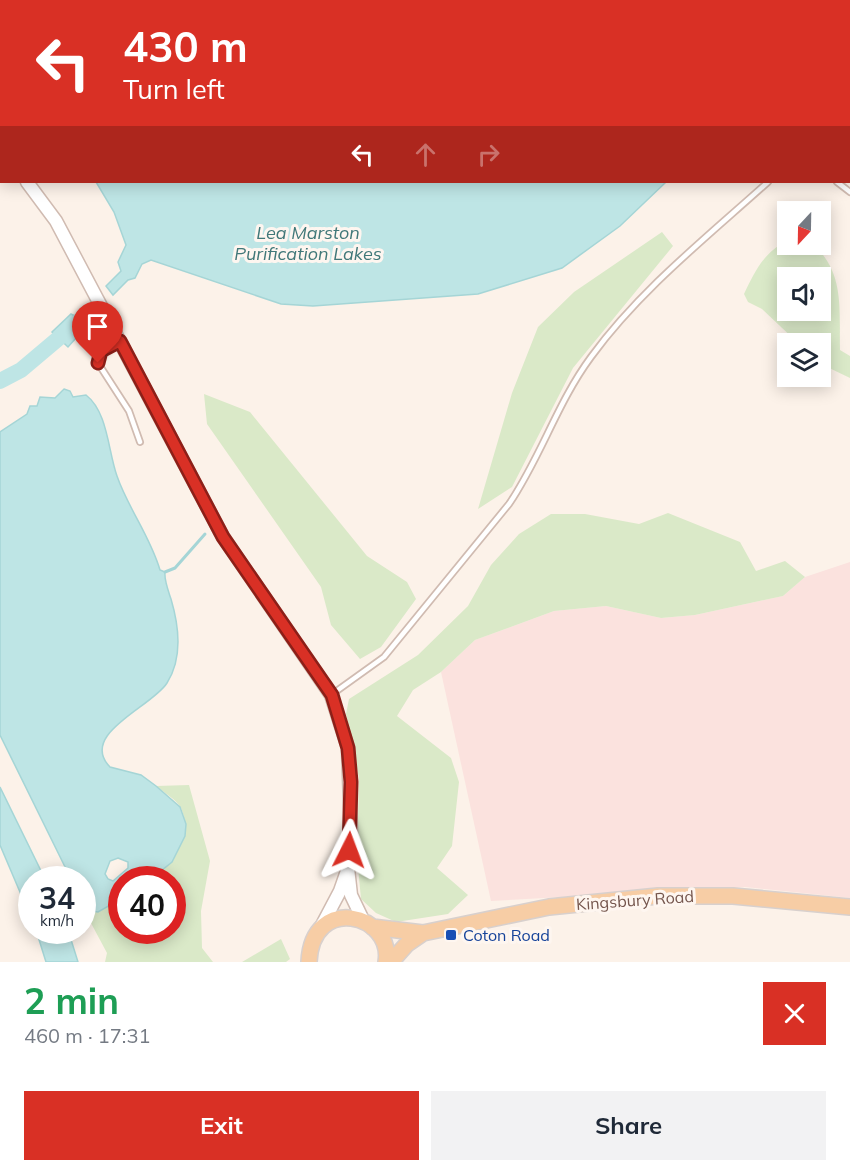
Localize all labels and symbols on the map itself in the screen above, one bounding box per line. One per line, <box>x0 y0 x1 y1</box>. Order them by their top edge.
north arrow <box>777 201 831 255</box>
water label: Lea Marston Purification Lakes <box>234 221 382 265</box>
pin <box>72 301 123 363</box>
position arrow <box>317 818 381 882</box>
speed limit sign: 40 <box>108 866 186 944</box>
street label: Kingsbury Road <box>575 886 695 914</box>
place label: Coton Road <box>463 925 550 945</box>
marker: Coton Road <box>444 928 458 942</box>

